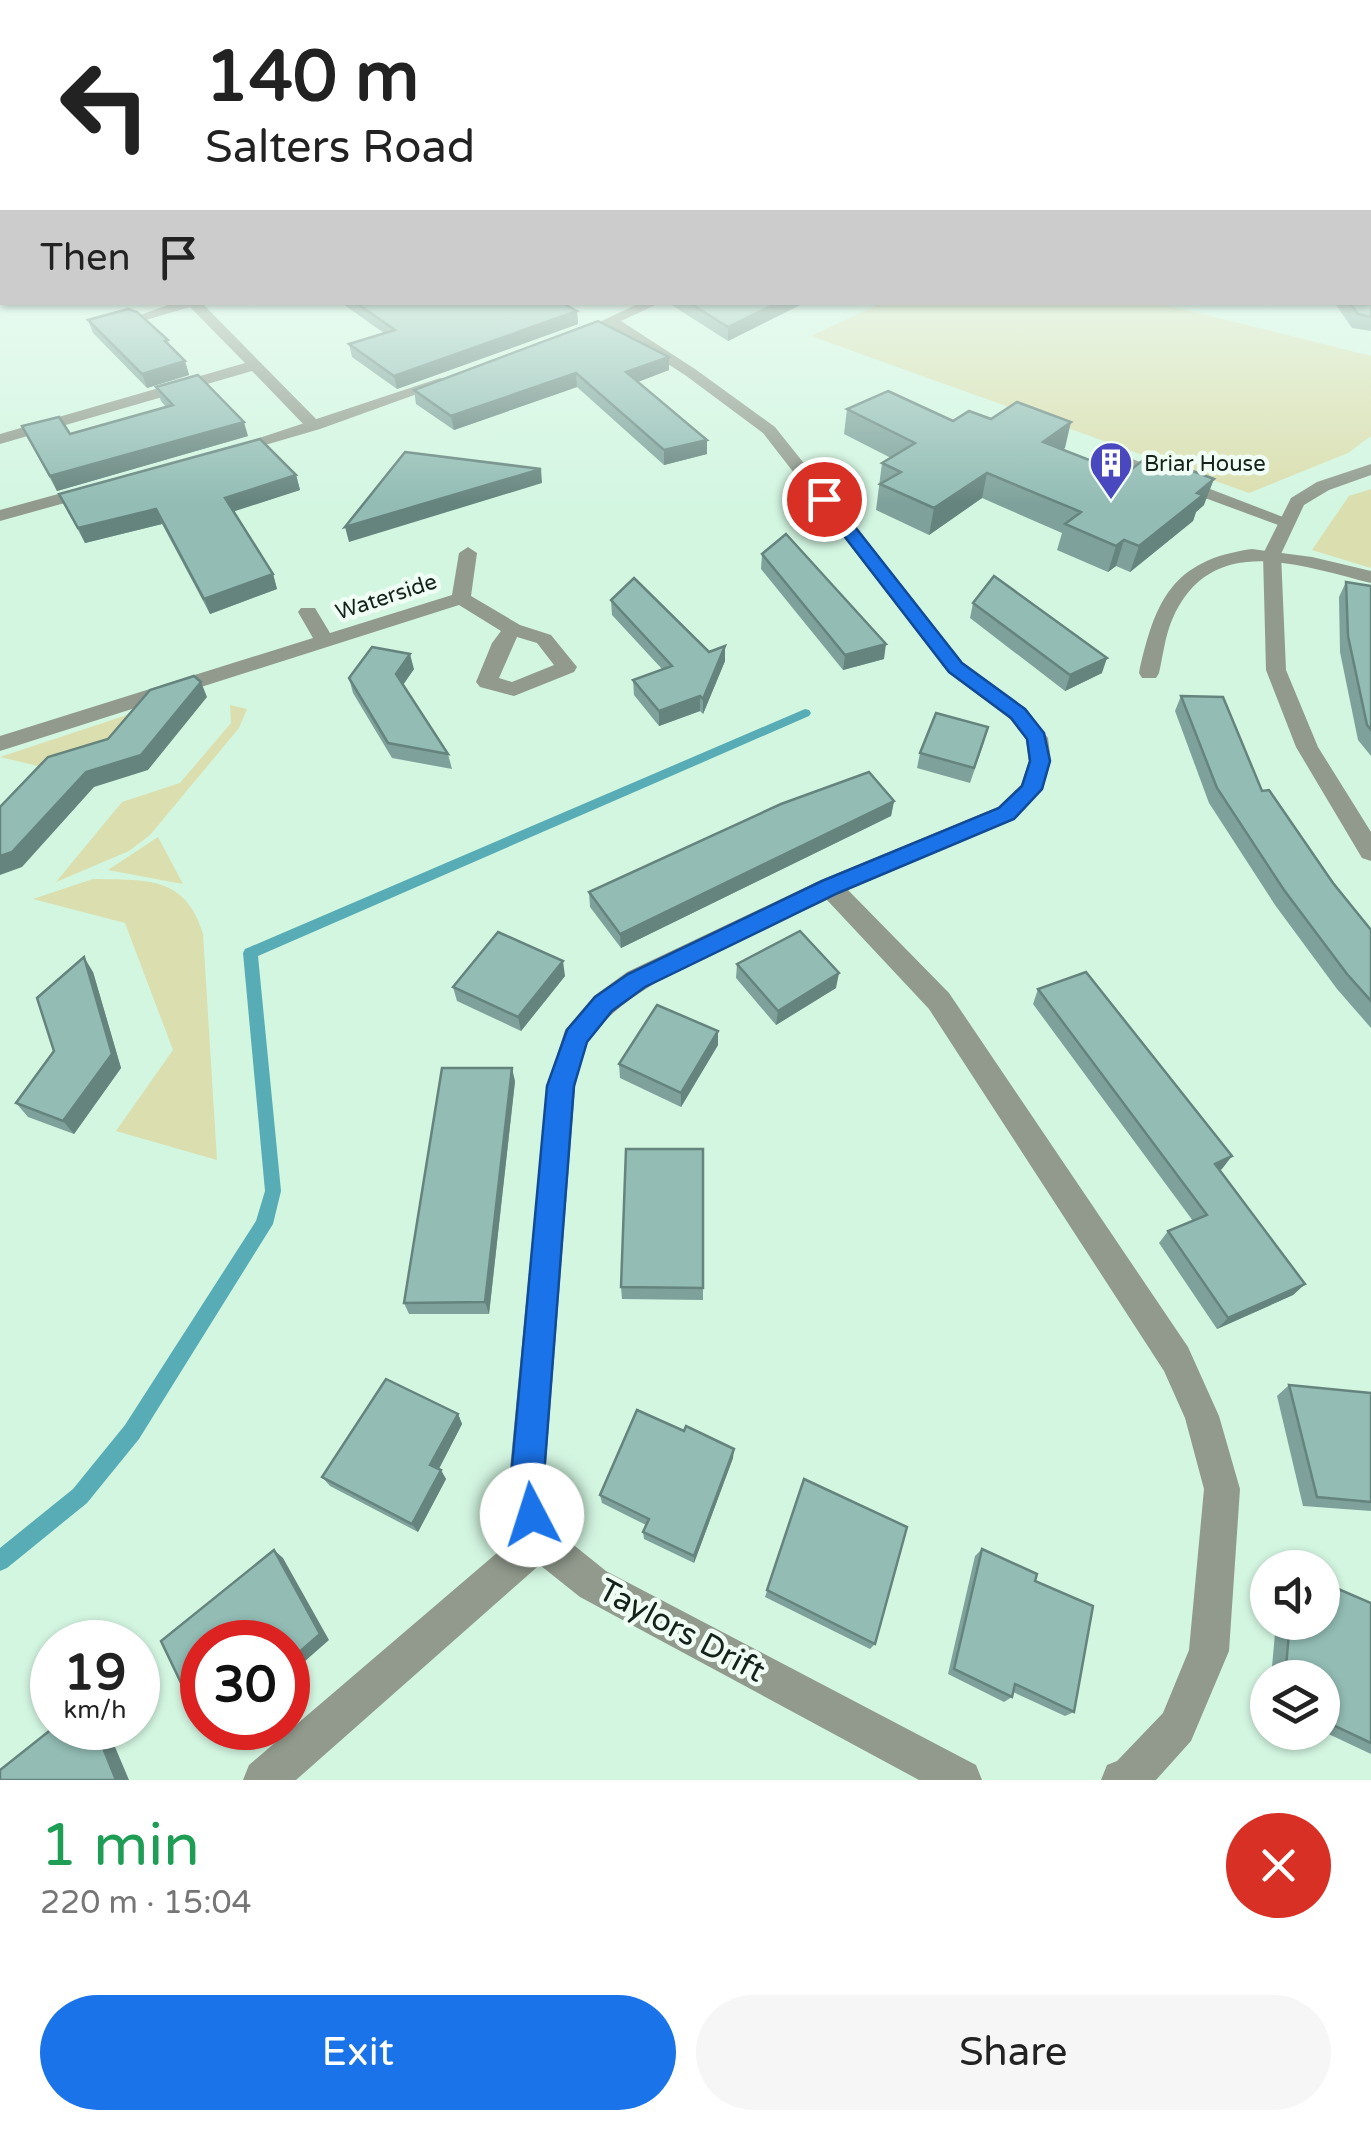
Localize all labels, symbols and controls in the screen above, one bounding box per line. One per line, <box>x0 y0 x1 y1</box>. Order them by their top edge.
text: 140 m <box>205 36 419 120</box>
icon: left <box>40 40 170 170</box>
text: Salters Road <box>205 121 475 175</box>
icon: arrive <box>151 230 206 285</box>
text: Then <box>40 235 131 281</box>
building icon: Briar House <box>1088 440 1134 501</box>
place label: Briar House <box>1144 451 1266 477</box>
pin <box>782 457 867 542</box>
icon: arrive <box>797 472 852 527</box>
street label: Waterside <box>332 568 440 626</box>
position arrow <box>480 1463 584 1567</box>
map controls <box>1250 1550 1340 1750</box>
button: sound <box>1250 1550 1340 1640</box>
street label: Taylors Drift <box>592 1571 771 1691</box>
speed limit sign: 30 <box>180 1620 310 1750</box>
text: 19 <box>64 1643 126 1703</box>
button: layers <box>1250 1660 1340 1750</box>
text: km/h <box>64 1695 126 1725</box>
text: 1 min <box>40 1810 200 1882</box>
button: close <box>1226 1813 1331 1918</box>
text: 220 m · 15:04 <box>40 1884 252 1922</box>
button: Exit <box>40 1995 676 2110</box>
button: Share <box>696 1995 1331 2110</box>

